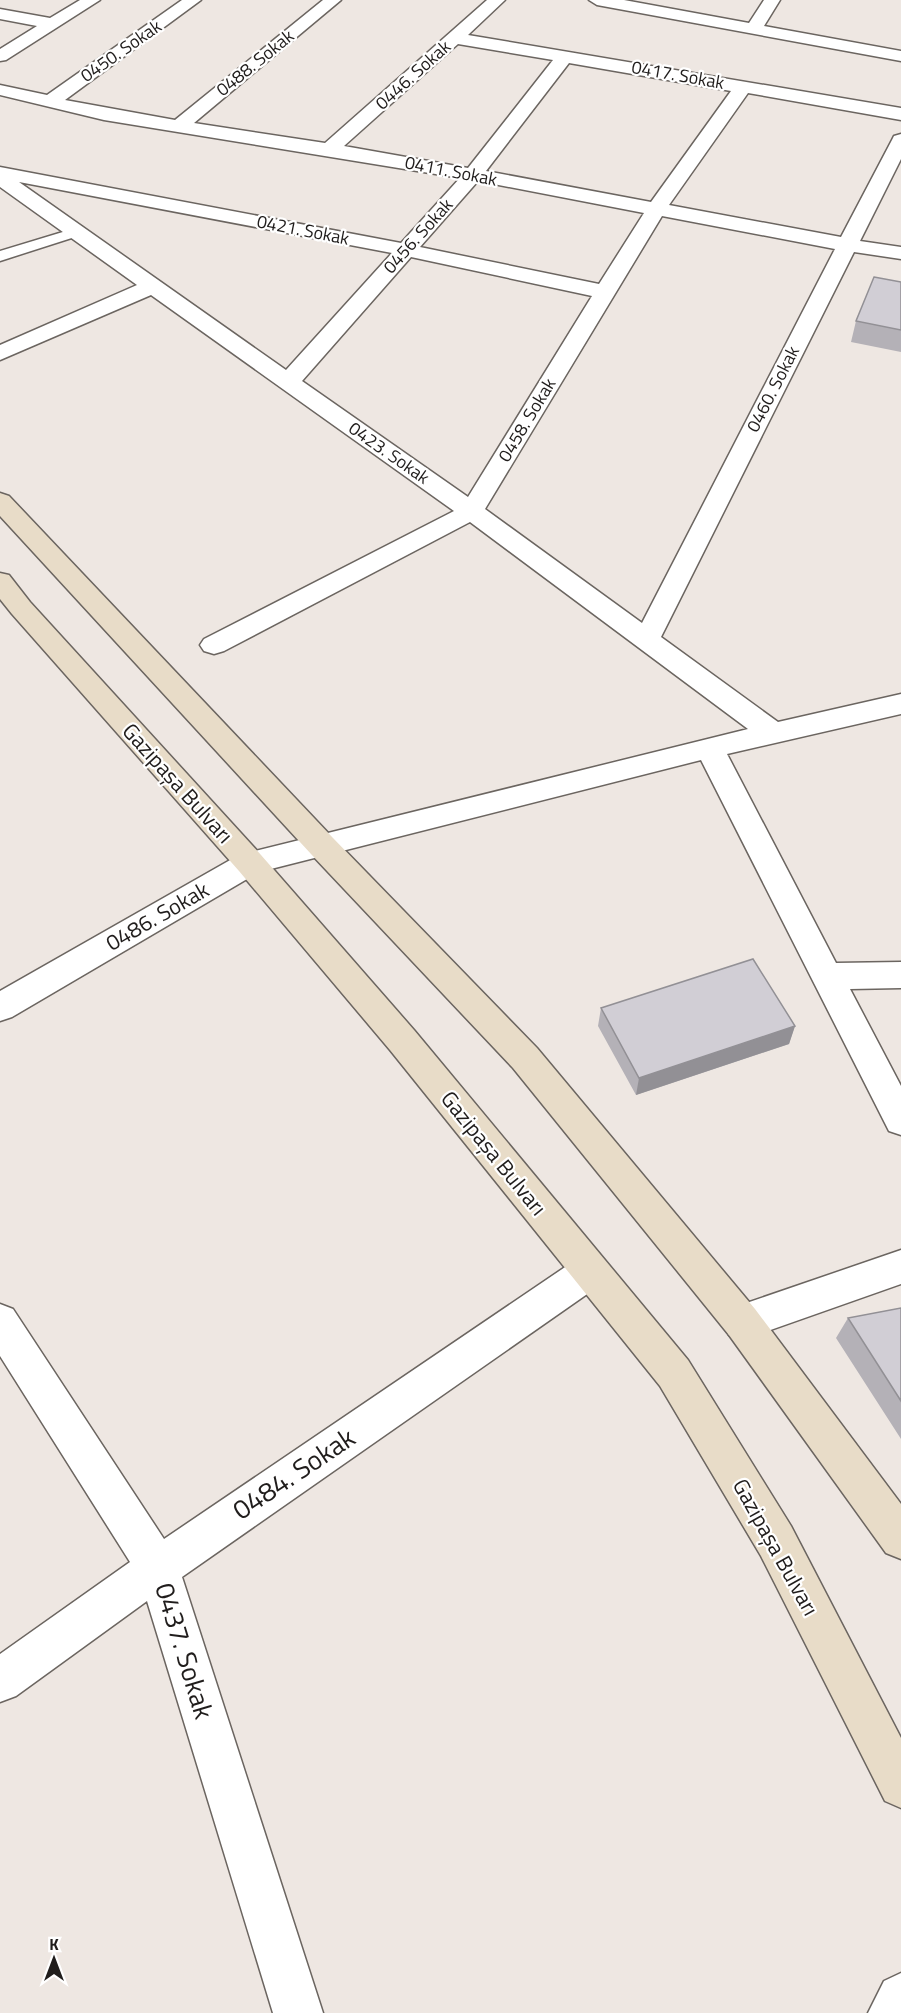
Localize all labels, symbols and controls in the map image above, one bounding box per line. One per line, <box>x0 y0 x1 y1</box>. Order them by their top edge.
street label: 0450. Sokak <box>75 12 167 89</box>
street label: 0488. Sokak <box>210 22 300 103</box>
street label: 0446. Sokak <box>369 33 457 116</box>
street label: 0417. Sokak <box>630 53 727 96</box>
street label: 0411. Sokak <box>403 148 500 193</box>
street label: 0456. Sokak <box>376 192 459 279</box>
street label: 0421. Sokak <box>255 207 352 252</box>
street label: 0460. Sokak <box>739 341 806 437</box>
street label: 0458. Sokak <box>491 372 562 467</box>
street label: 0423. Sokak <box>343 415 436 491</box>
street label: Gazipaşa Bulvarı <box>114 715 242 851</box>
street label: 0486. Sokak <box>99 872 215 959</box>
street label: Gazipaşa Bulvarı <box>433 1083 555 1223</box>
street label: 0484. Sokak <box>223 1416 363 1529</box>
street label: Gazipaşa Bulvarı <box>724 1472 828 1622</box>
street label: 0437. Sokak <box>145 1577 226 1724</box>
north arrow <box>24 1929 84 1989</box>
text: K <box>49 1932 59 1956</box>

